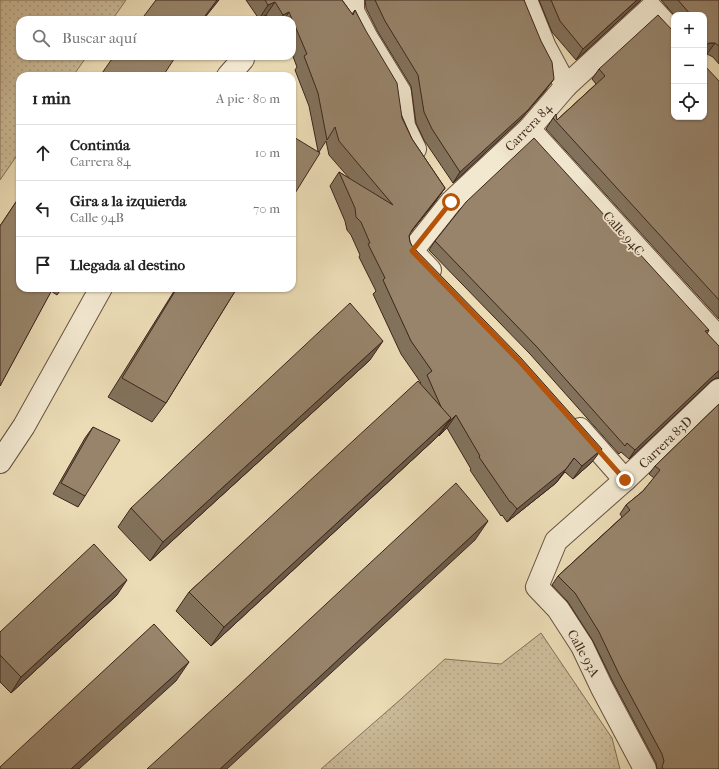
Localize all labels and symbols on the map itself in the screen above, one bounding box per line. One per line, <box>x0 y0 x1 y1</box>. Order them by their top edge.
street label: Carrera 84 <box>502 100 555 154</box>
route start <box>442 193 460 211</box>
street label: Calle 94C <box>600 208 648 259</box>
street label: Carrera 83D <box>636 413 695 471</box>
route end <box>616 471 634 489</box>
street label: Calle 93A <box>564 627 603 680</box>

